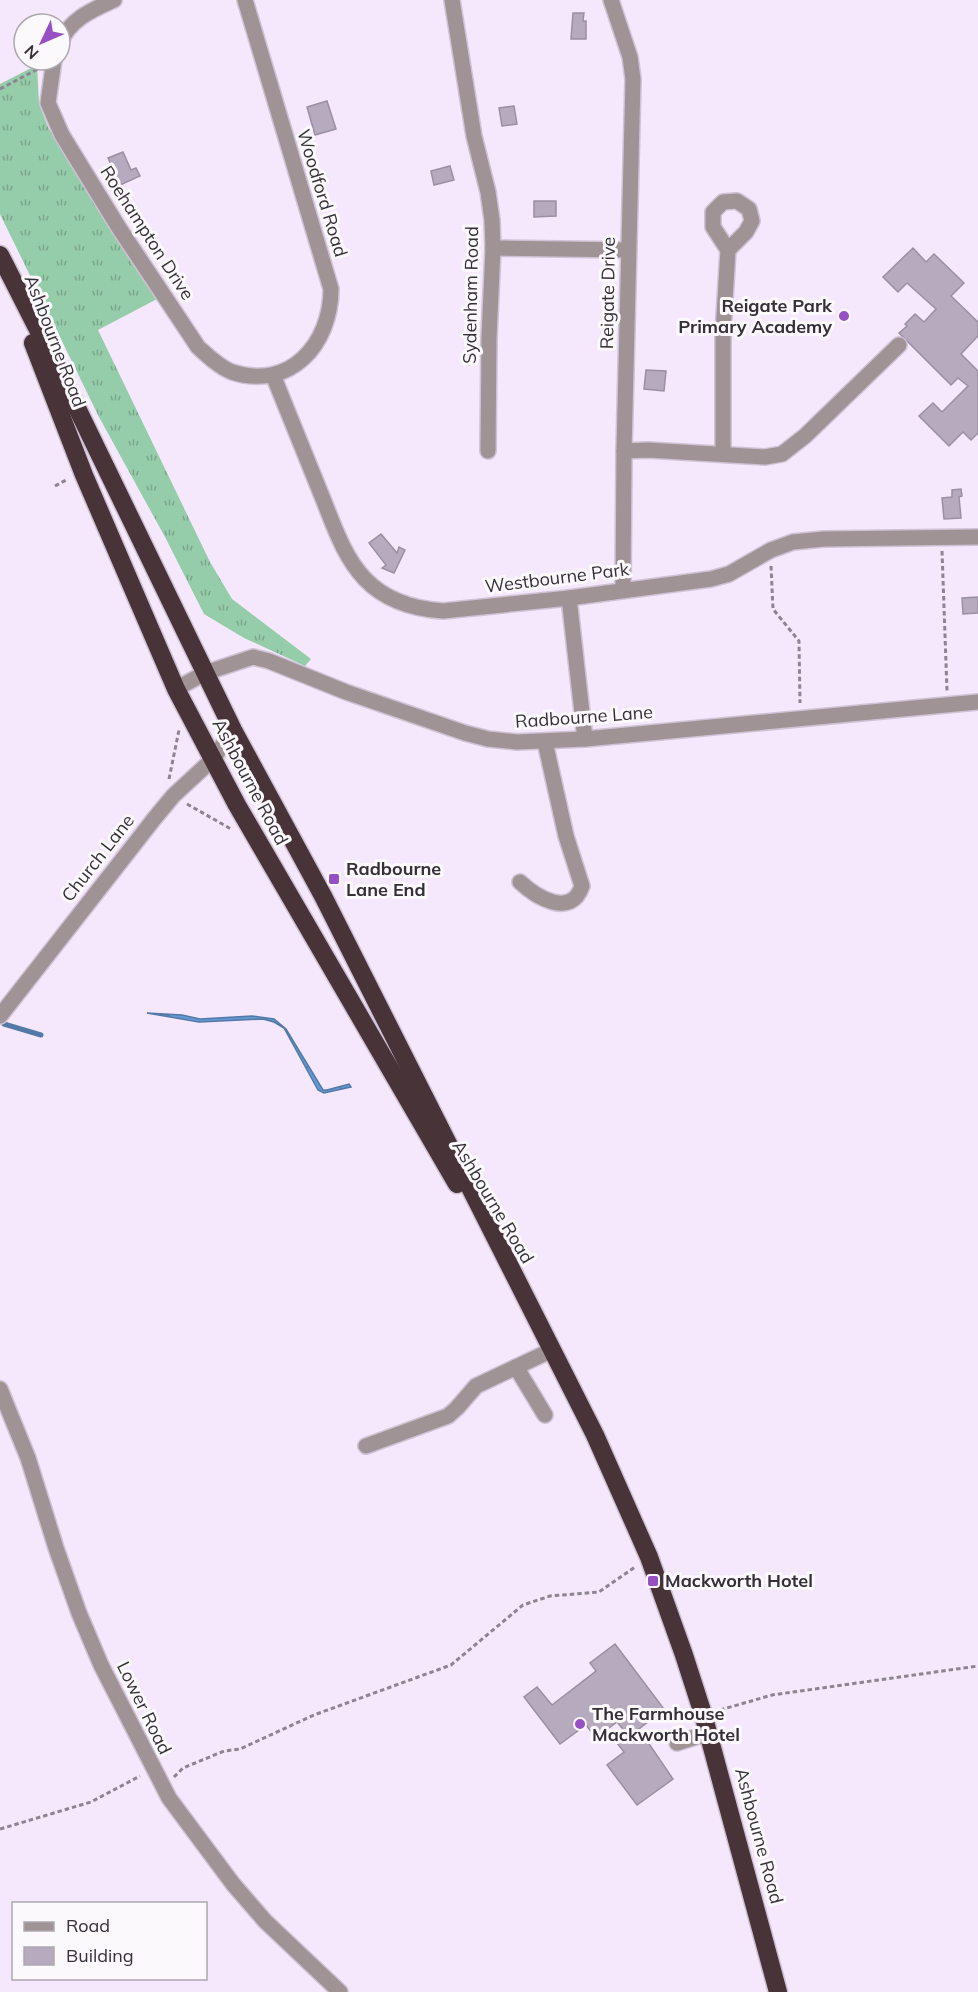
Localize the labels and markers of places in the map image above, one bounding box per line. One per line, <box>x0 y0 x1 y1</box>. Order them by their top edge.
place label: Reigate Park Primary Academy <box>678 294 833 338</box>
marker: Reigate Park Primary Academy <box>837 309 851 323</box>
place label: Radbourne Lane End <box>346 857 441 901</box>
marker: Radbourne Lane End <box>327 872 341 886</box>
place label: Mackworth Hotel <box>665 1569 813 1592</box>
marker: Mackworth Hotel <box>646 1574 660 1588</box>
place label: The Farmhouse Mackworth Hotel <box>592 1702 740 1746</box>
marker: The Farmhouse Mackworth Hotel <box>573 1717 587 1731</box>

